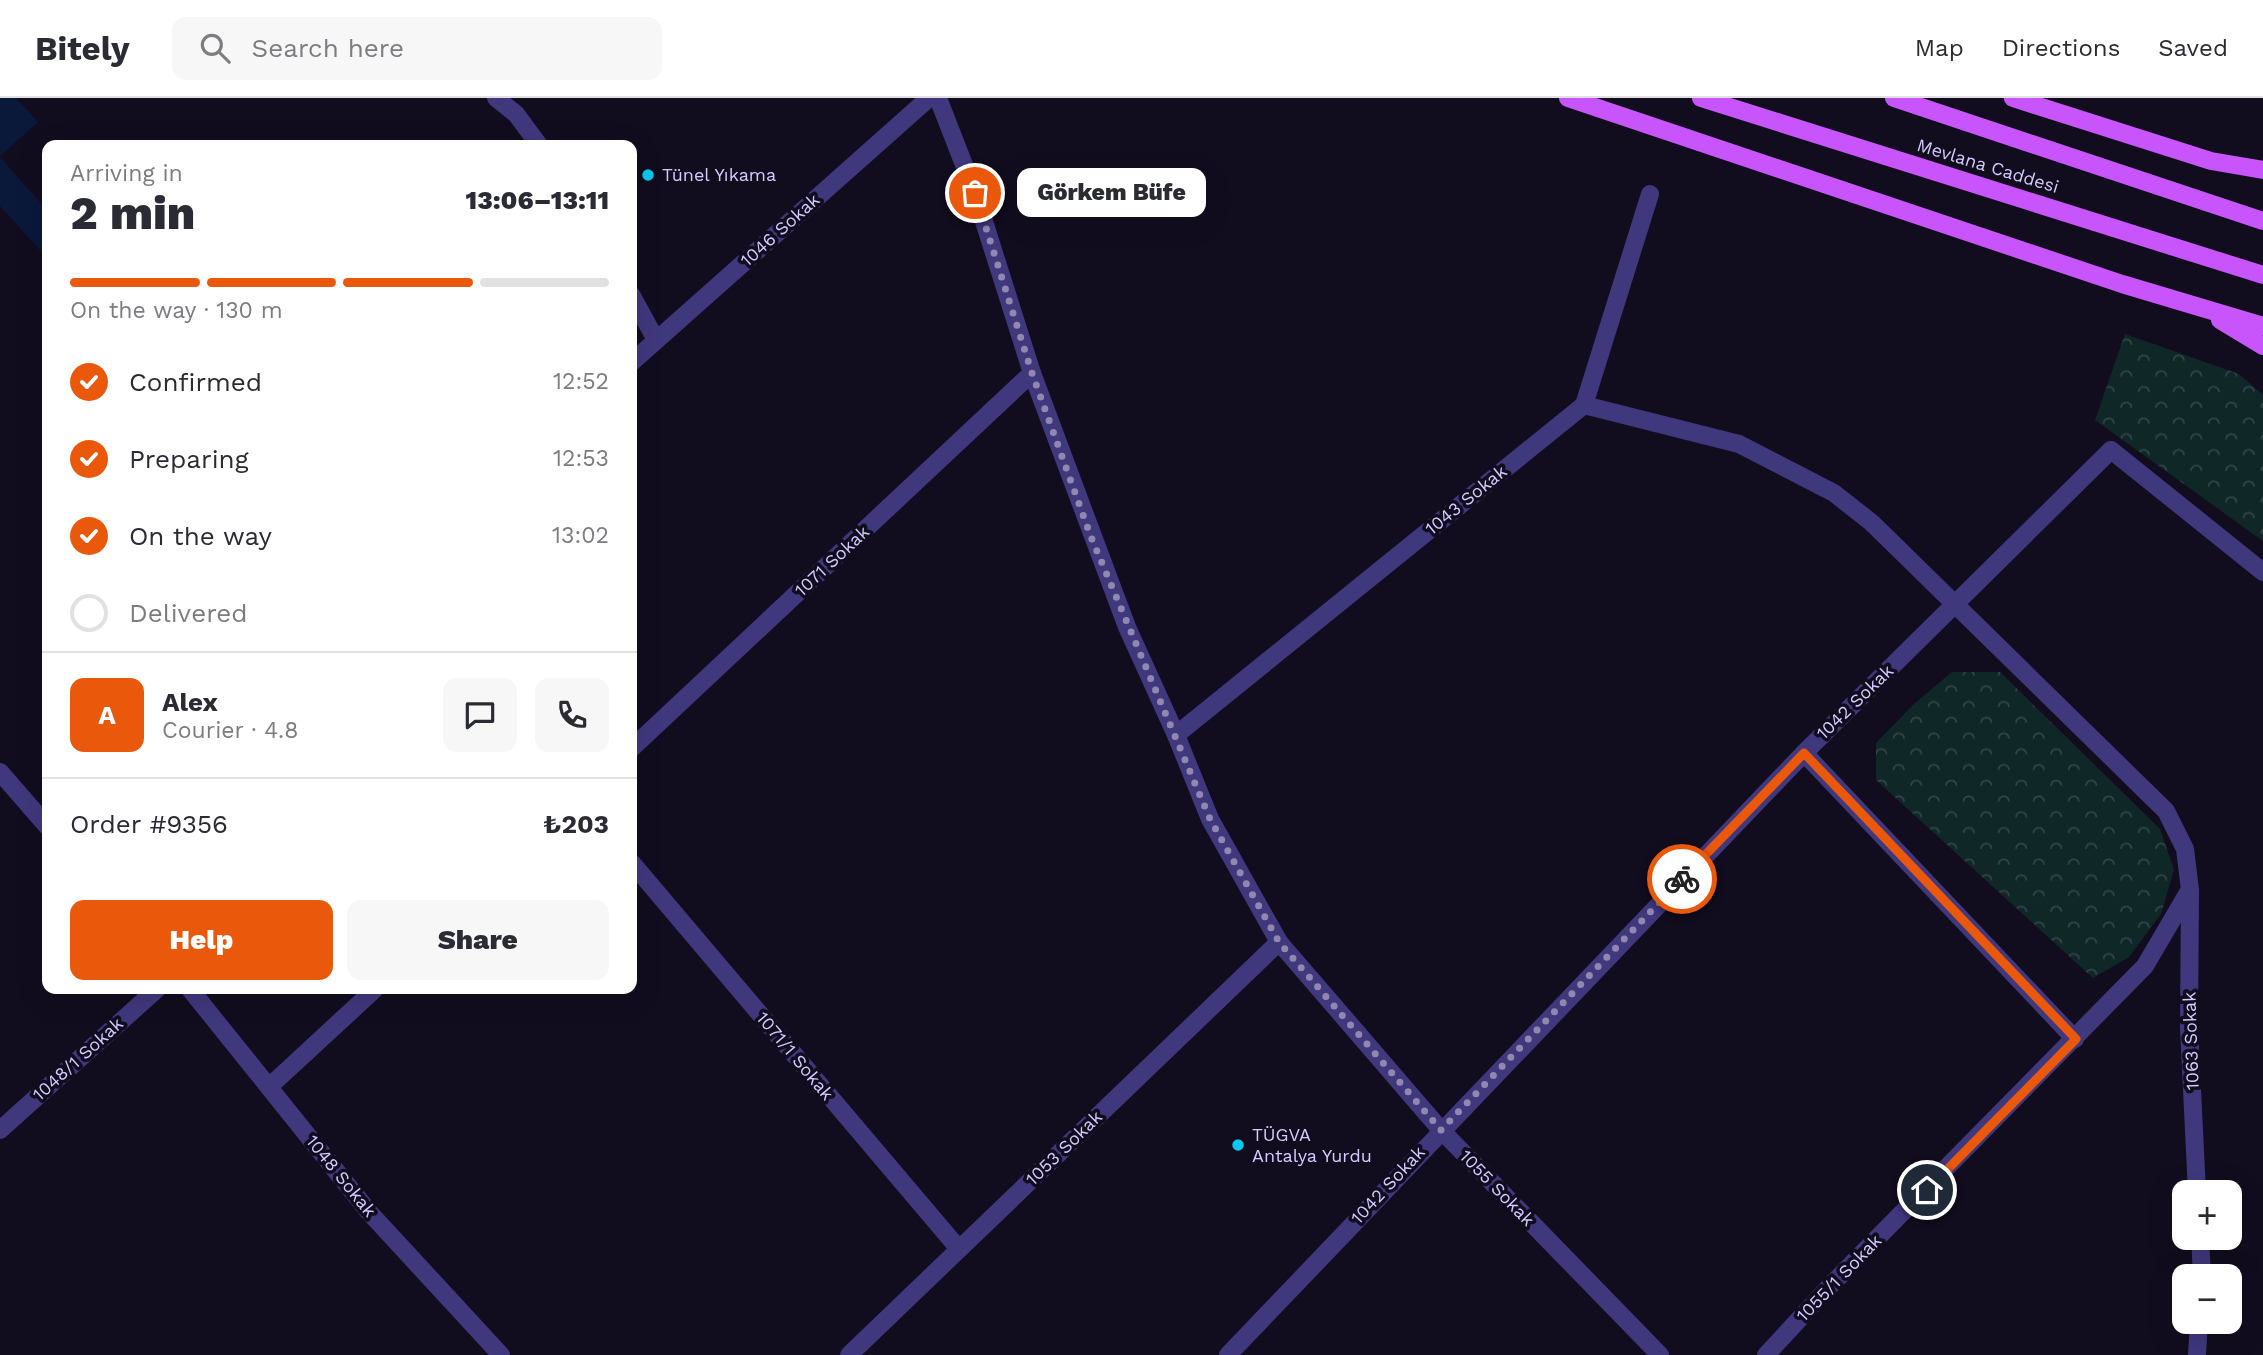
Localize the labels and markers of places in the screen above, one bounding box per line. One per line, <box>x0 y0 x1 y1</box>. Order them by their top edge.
pin <box>945 163 1005 223</box>
place label: Tünel Yıkama <box>662 164 776 185</box>
marker: Tünel Yıkama <box>640 167 656 183</box>
callout: Görkem Büfe <box>1017 168 1206 217</box>
place label: TÜGVA Antalya Yurdu <box>1252 1124 1372 1166</box>
marker: TÜGVA Antalya Yurdu <box>1230 1137 1246 1153</box>
pin <box>1897 1160 1957 1220</box>

